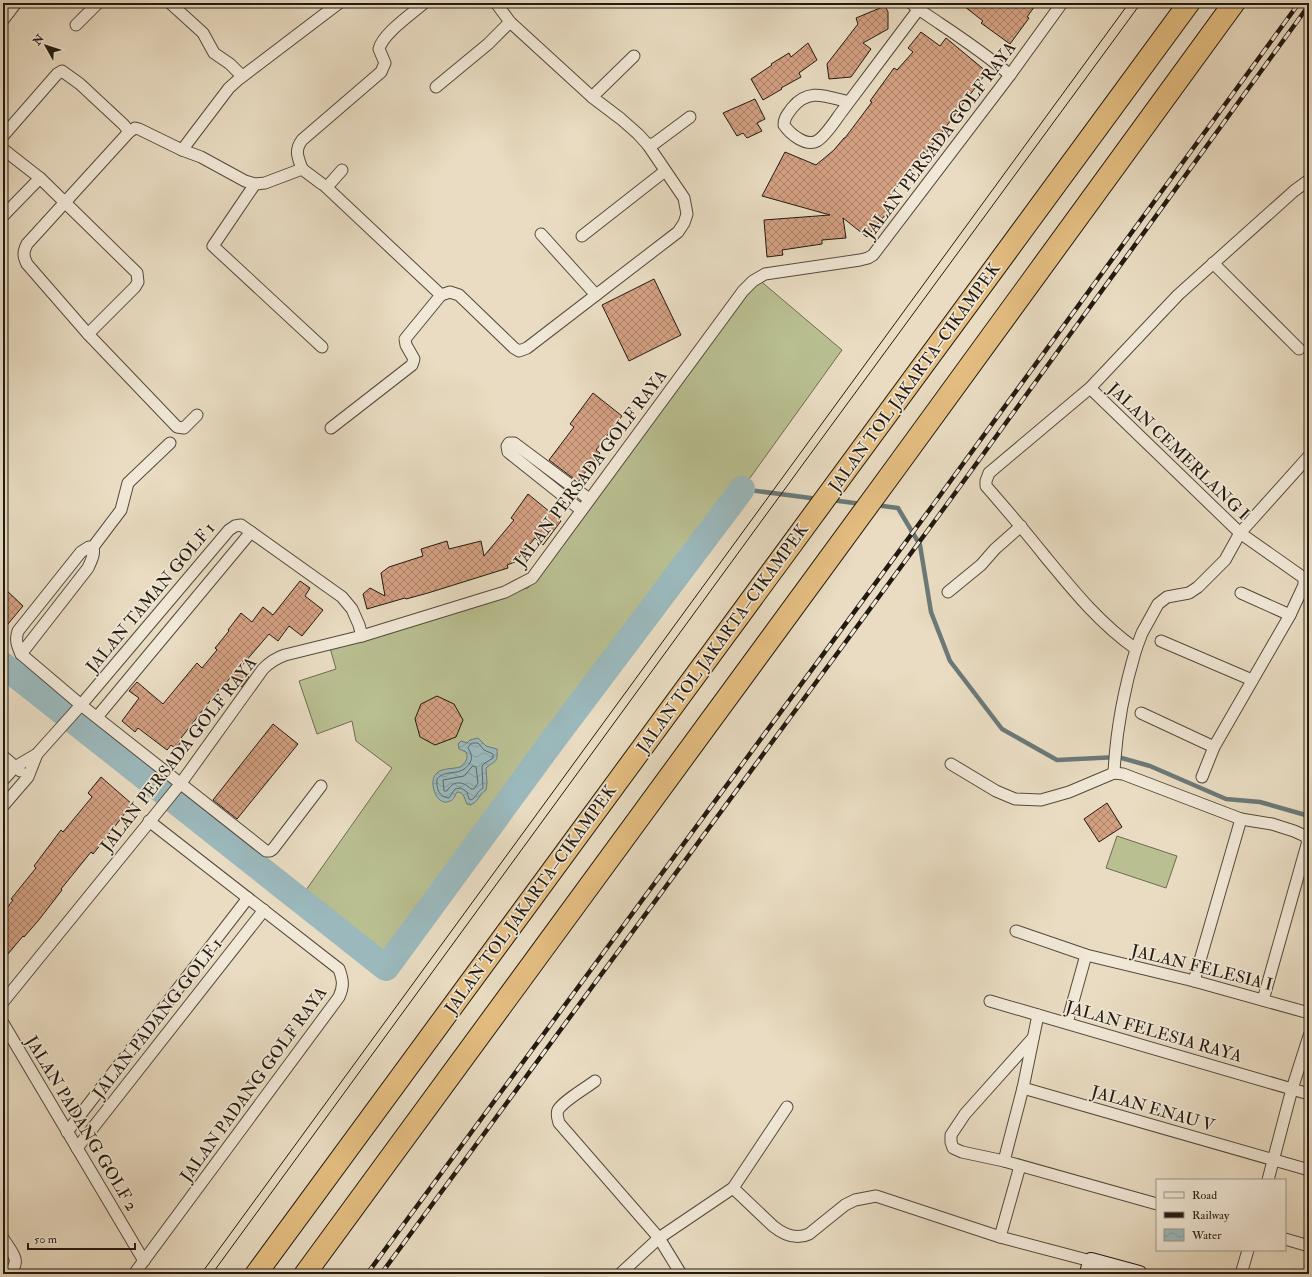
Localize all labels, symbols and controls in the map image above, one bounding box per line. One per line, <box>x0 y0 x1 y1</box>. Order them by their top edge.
north arrow <box>26 26 66 66</box>
text: N <box>30 31 47 49</box>
street label: JALAN PERSADA GOLF RAYA <box>858 37 1021 244</box>
street label: JALAN TOL JAKARTA–CIKAMPEK <box>824 258 1006 497</box>
street label: JALAN PERSADA GOLF RAYA <box>509 365 672 572</box>
street label: JALAN CEMERLANG I <box>1102 378 1254 525</box>
street label: JALAN TAMAN GOLF 1 <box>81 518 220 678</box>
street label: JALAN TOL JAKARTA–CIKAMPEK <box>632 519 814 758</box>
street label: JALAN PERSADA GOLF RAYA <box>95 653 262 857</box>
street label: JALAN TOL JAKARTA–CIKAMPEK <box>440 780 622 1019</box>
street label: JALAN PADANG GOLF 1 <box>88 934 227 1104</box>
street label: JALAN FELESIA I <box>1128 940 1275 996</box>
street label: JALAN PADANG GOLF RAYA <box>175 982 332 1187</box>
street label: JALAN FELESIA RAYA <box>1062 996 1245 1068</box>
street label: JALAN PADANG GOLF 2 <box>20 1031 142 1215</box>
street label: JALAN ENAU V <box>1088 1081 1218 1137</box>
legend <box>1156 1179 1286 1251</box>
text: Road <box>1192 1188 1217 1203</box>
text: Railway <box>1192 1208 1230 1223</box>
scale bar <box>28 1225 135 1251</box>
text: Water <box>1191 1228 1222 1243</box>
text: 50 m <box>34 1232 58 1247</box>

